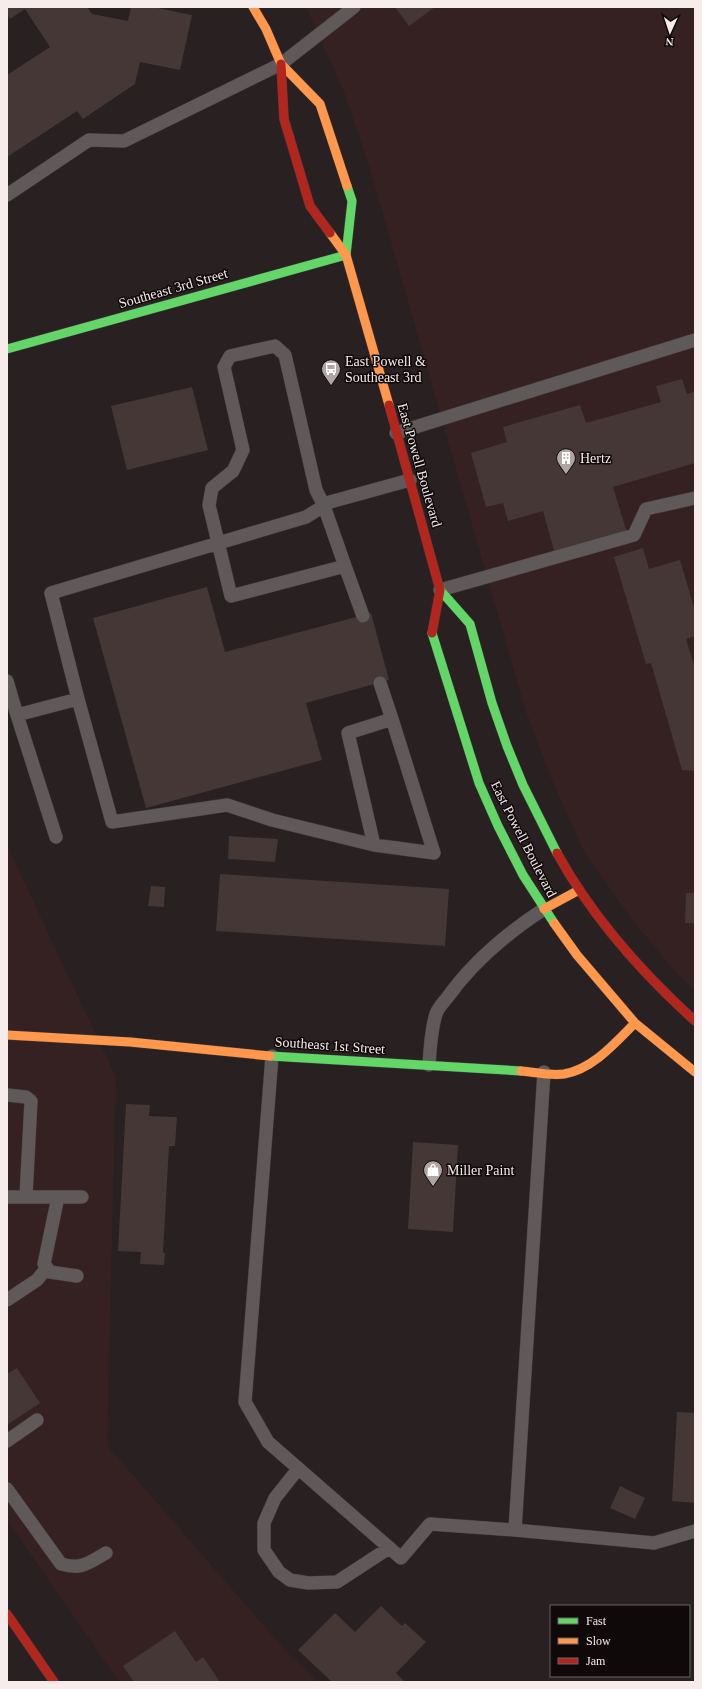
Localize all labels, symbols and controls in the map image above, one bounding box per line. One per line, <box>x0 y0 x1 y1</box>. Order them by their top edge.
north arrow <box>650 12 690 52</box>
text: N <box>665 36 674 48</box>
street label: Southeast 3rd Street <box>117 266 230 311</box>
place label: East Powell & Southeast 3rd <box>345 354 426 385</box>
bus stop icon: East Powell & Southeast 3rd <box>320 358 342 386</box>
street label: East Powell Boulevard <box>395 401 444 529</box>
building icon: Hertz <box>555 447 577 475</box>
place label: Hertz <box>580 451 611 466</box>
street label: East Powell Boulevard <box>488 779 559 900</box>
street label: Southeast 1st Street <box>274 1034 386 1057</box>
shop icon: Miller Paint <box>422 1159 444 1187</box>
place label: Miller Paint <box>447 1163 514 1178</box>
legend <box>550 1605 690 1677</box>
text: Fast <box>586 1614 607 1628</box>
text: Slow <box>586 1634 611 1648</box>
text: Jam <box>586 1654 606 1668</box>

